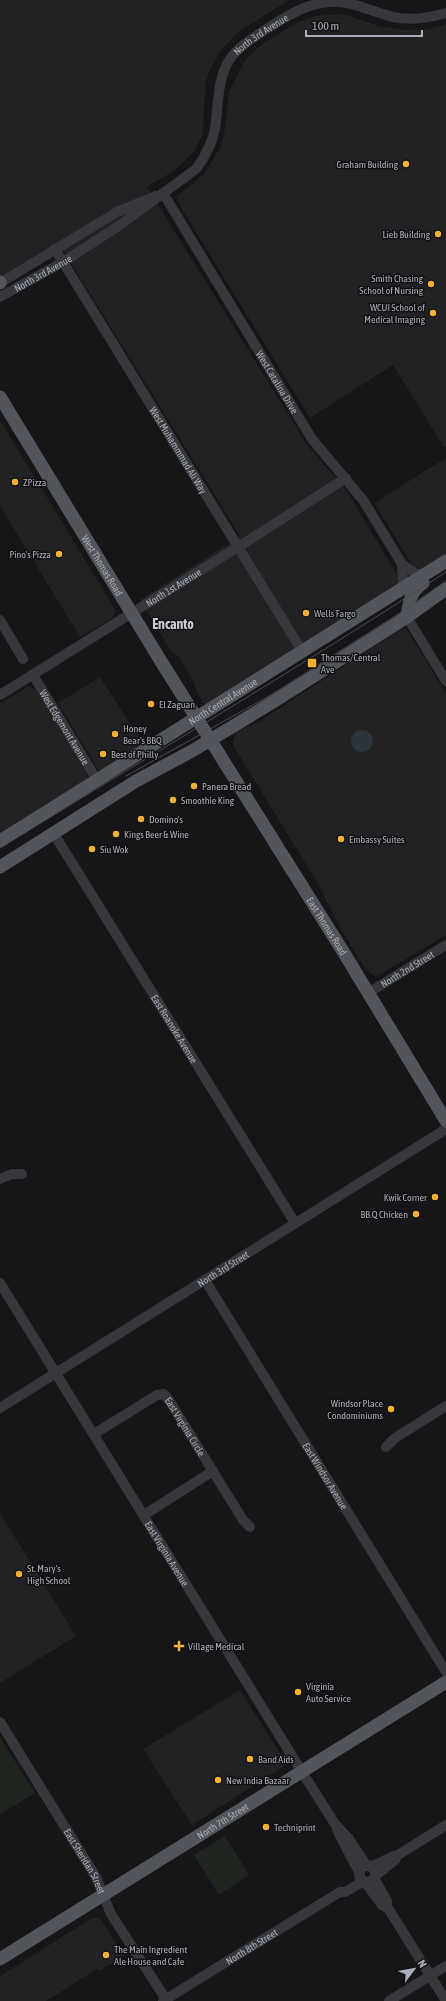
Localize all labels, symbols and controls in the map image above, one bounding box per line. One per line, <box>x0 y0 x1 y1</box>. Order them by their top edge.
street label: North 3rd Avenue <box>231 11 290 57</box>
scale bar <box>306 12 422 38</box>
text: 100 m <box>312 19 339 33</box>
place label: Graham Building <box>337 159 399 170</box>
marker: Graham Building <box>401 159 411 169</box>
place label: Lieb Building <box>383 229 431 240</box>
marker: Lieb Building <box>433 229 443 239</box>
street label: North 3rd Avenue <box>12 252 74 294</box>
place label: Smith Chasing School of Nursing <box>359 273 424 296</box>
marker: Smith Chasing School of Nursing <box>426 279 436 289</box>
place label: WCUI School of Medical Imaging <box>364 302 426 325</box>
marker: WCUI School of Medical Imaging <box>428 308 438 318</box>
street label: West Catalina Drive <box>254 349 301 416</box>
street label: West Muhammmad Ali Way <box>148 405 209 495</box>
marker: ZPizza <box>10 477 20 487</box>
place label: ZPizza <box>23 477 47 488</box>
street label: West Thomas Road <box>80 533 125 598</box>
place label: Pino's Pizza <box>9 549 51 560</box>
marker: Pino's Pizza <box>54 549 64 559</box>
street label: North 1st Avenue <box>144 566 203 609</box>
marker: Wells Fargo <box>301 608 311 618</box>
place label: Wells Fargo <box>314 608 356 619</box>
district label: Encanto <box>152 616 194 632</box>
place label: Thomas/Central Ave <box>321 652 381 675</box>
marker: Thomas/Central Ave <box>306 657 318 669</box>
street label: North Central Avenue <box>187 675 259 727</box>
street label: West Edgemont Avenue <box>38 688 92 767</box>
marker: El Zaguan <box>146 699 156 709</box>
place label: El Zaguan <box>159 699 195 710</box>
place label: Honey Bear's BBQ <box>123 723 162 746</box>
marker: Honey Bear's BBQ <box>110 729 120 739</box>
marker: Best of Philly <box>98 749 108 759</box>
place label: Best of Philly <box>111 749 158 760</box>
marker: Panera Bread <box>189 781 199 791</box>
place label: Panera Bread <box>202 781 251 792</box>
marker: Smoothie King <box>168 795 178 805</box>
place label: Smoothie King <box>181 795 235 806</box>
marker: Domino's <box>136 814 146 824</box>
place label: Domino's <box>149 814 184 825</box>
marker: Kings Beer & Wine <box>111 829 121 839</box>
place label: Kings Beer & Wine <box>124 829 189 840</box>
marker: Embassy Suites <box>336 834 346 844</box>
place label: Embassy Suites <box>349 834 405 845</box>
marker: Siu Wok <box>87 844 97 854</box>
place label: Siu Wok <box>100 844 129 855</box>
street label: East Thomas Road <box>305 895 350 957</box>
street label: North 2nd Street <box>379 948 436 989</box>
street label: East Roanoke Avenue <box>149 992 200 1065</box>
place label: Kwik Corner <box>384 1192 428 1203</box>
marker: Kwik Corner <box>430 1192 440 1202</box>
place label: BB.Q Chicken <box>361 1209 408 1220</box>
marker: BB.Q Chicken <box>411 1209 421 1219</box>
street label: North 3rd Street <box>195 1248 251 1289</box>
street label: East Virginia Circle <box>163 1395 208 1458</box>
place label: Windsor Place Condominiums <box>327 1398 383 1421</box>
marker: Windsor Place Condominiums <box>386 1404 396 1414</box>
street label: East Windsor Avenue <box>301 1441 350 1512</box>
street label: East Virginia Avenue <box>143 1519 191 1588</box>
place label: St. Mary's High School <box>27 1563 71 1586</box>
marker: St. Mary's High School <box>14 1569 24 1579</box>
marker: Village Medical <box>173 1640 185 1652</box>
place label: Village Medical <box>188 1641 245 1652</box>
place label: Virginia Auto Service <box>306 1681 351 1704</box>
marker: Virginia Auto Service <box>293 1687 303 1697</box>
marker: Band Aids <box>245 1754 255 1764</box>
place label: Band Aids <box>258 1754 294 1765</box>
marker: New India Bazaar <box>213 1775 223 1785</box>
place label: New India Bazaar <box>226 1775 290 1786</box>
street label: North 7th Street <box>195 1801 250 1841</box>
marker: Techniprint <box>261 1822 271 1832</box>
place label: Techniprint <box>274 1822 316 1833</box>
street label: East Sheridan Street <box>62 1827 108 1895</box>
street label: North 8th Street <box>224 1926 279 1966</box>
place label: The Main Ingredient Ale House and Cafe <box>114 1944 187 1967</box>
north arrow <box>394 1949 434 1989</box>
marker: The Main Ingredient Ale House and Cafe <box>101 1950 111 1960</box>
text: N <box>416 1958 429 1970</box>

